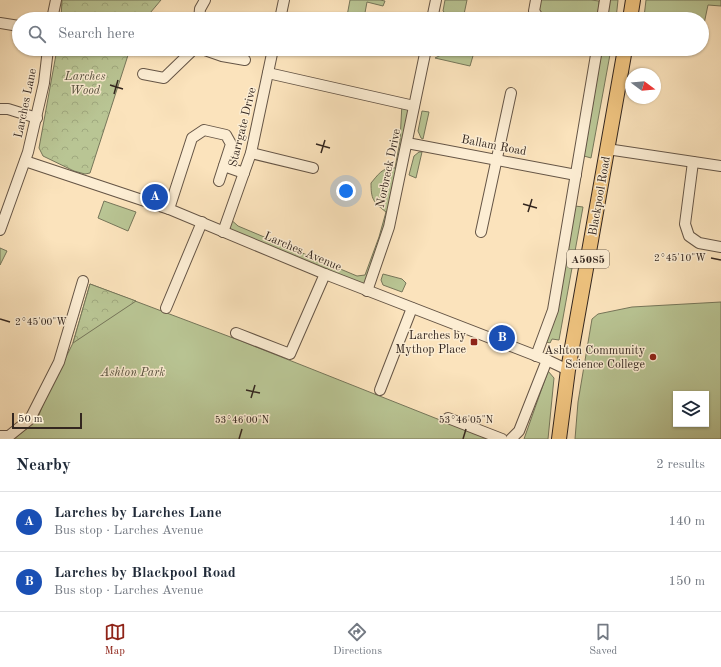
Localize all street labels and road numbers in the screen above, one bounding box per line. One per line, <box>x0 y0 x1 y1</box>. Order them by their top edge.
street label: Larches Lane <box>13 67 39 139</box>
street label: Starrgate Drive <box>227 86 259 168</box>
street label: Norbreck Drive <box>375 127 403 209</box>
street label: Ballam Road <box>460 134 527 158</box>
street label: Blackpool Road <box>587 156 613 237</box>
street label: Larches Avenue <box>262 230 344 274</box>
road number: A5085 <box>567 250 609 268</box>

